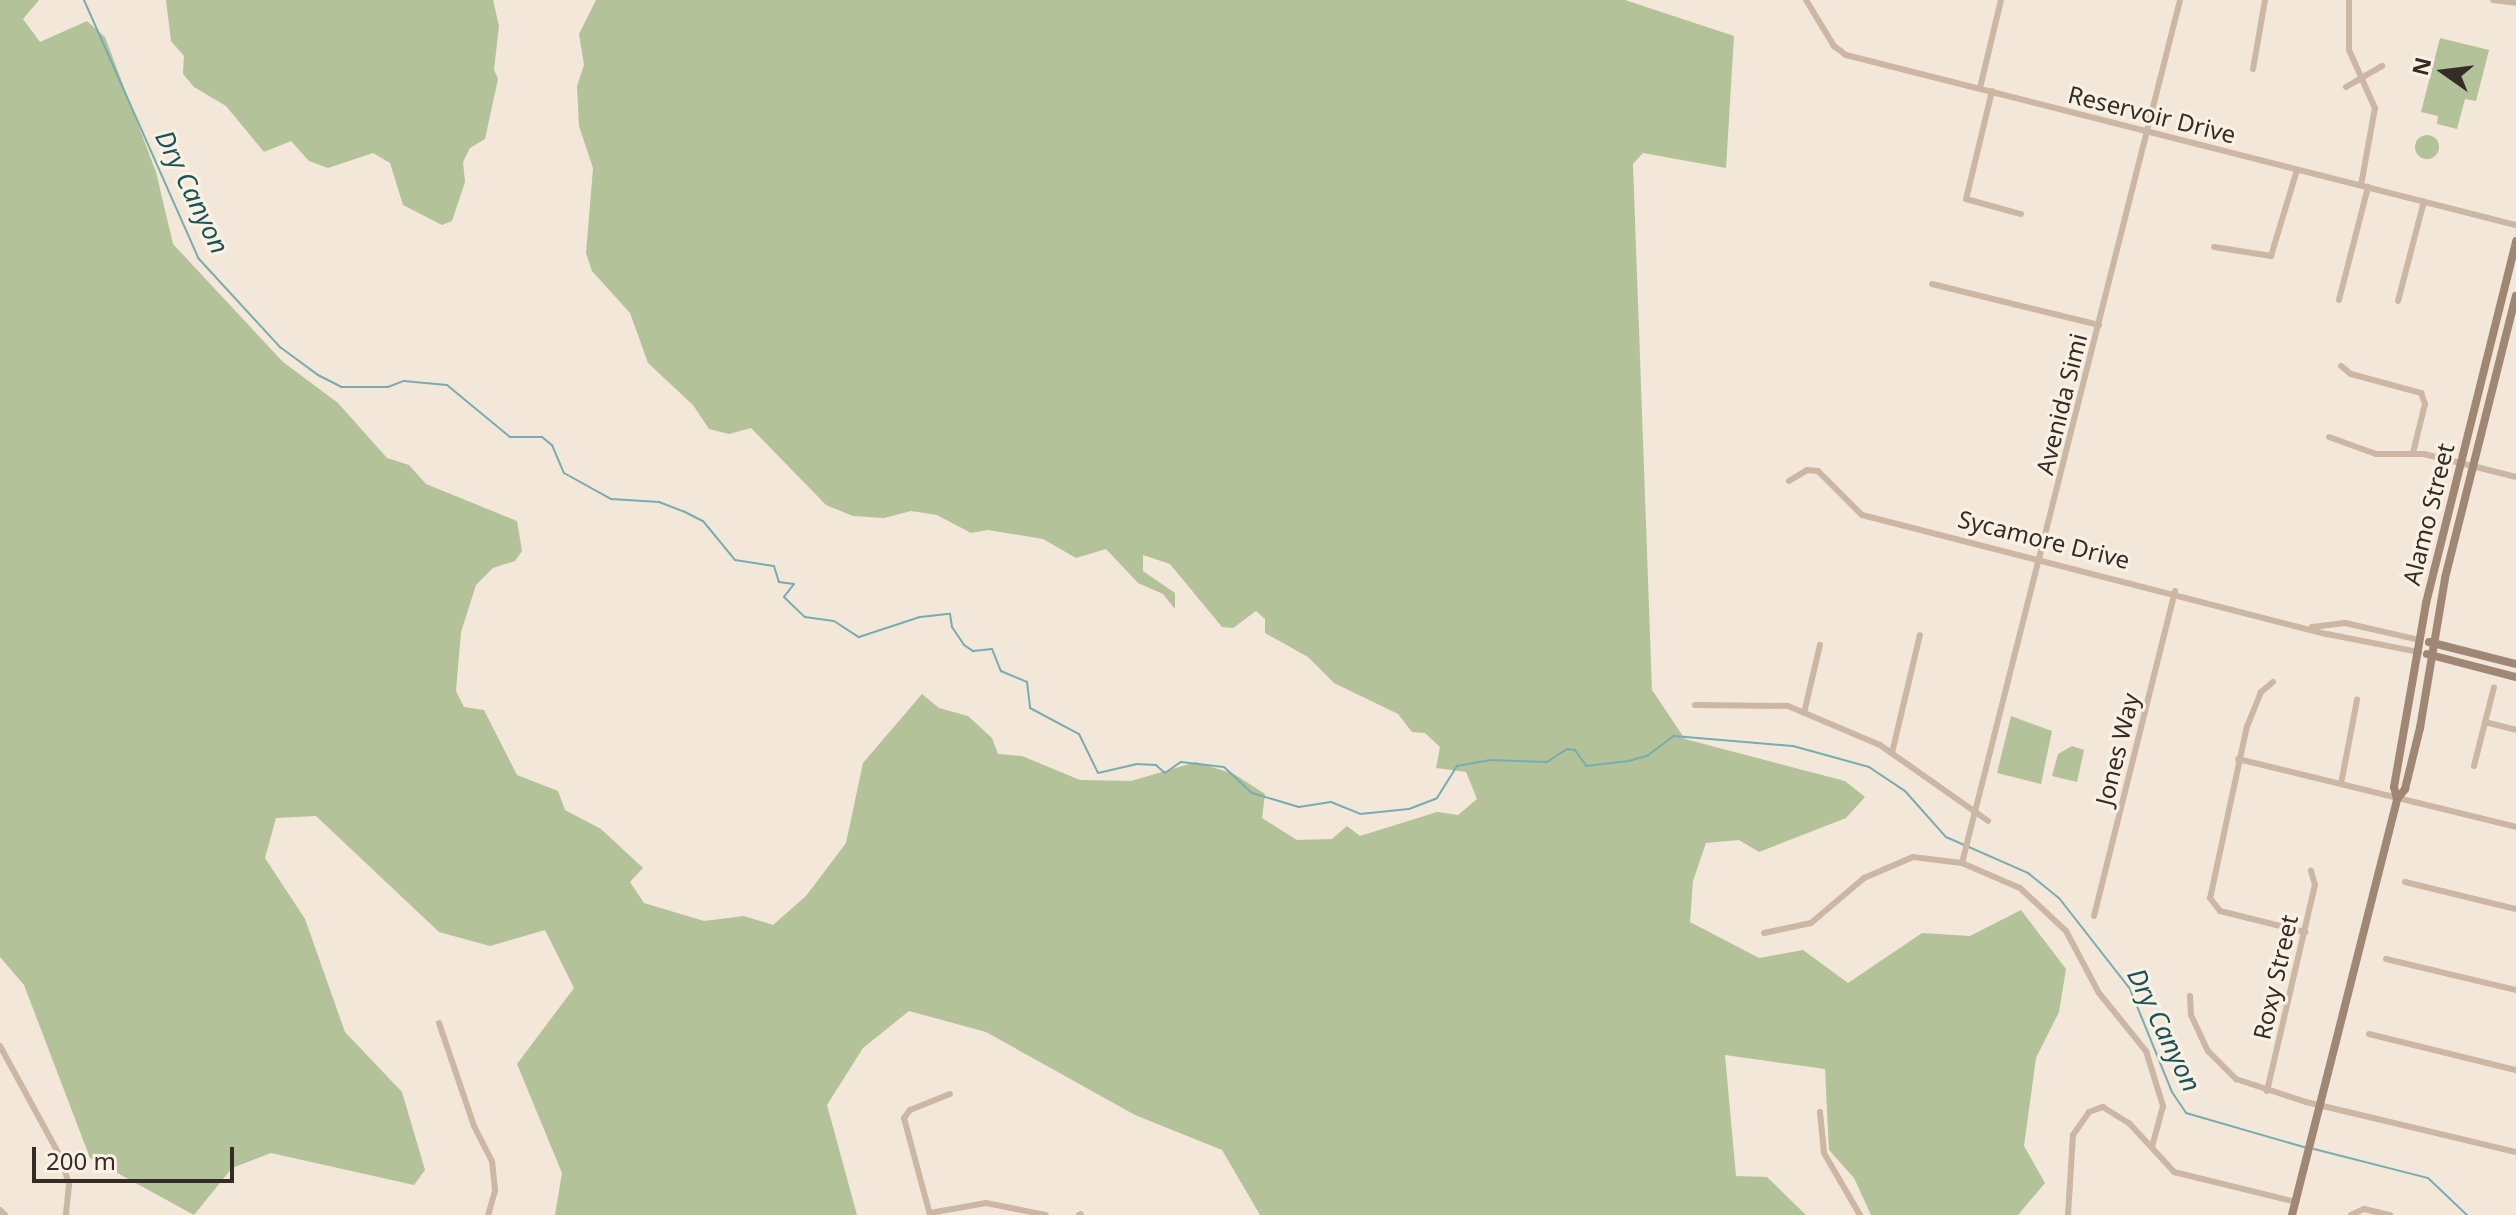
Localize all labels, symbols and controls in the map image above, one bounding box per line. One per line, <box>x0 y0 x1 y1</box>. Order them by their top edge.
north arrow <box>2404 32 2484 112</box>
text: N <box>2404 54 2437 79</box>
street label: Reservoir Drive <box>2065 79 2239 149</box>
water label: Dry Canyon <box>149 125 235 259</box>
street label: Avenida Simi <box>2030 330 2092 478</box>
street label: Alamo Street <box>2396 440 2460 588</box>
street label: Sycamore Drive <box>1955 504 2133 574</box>
street label: Jones Way <box>2089 690 2145 808</box>
street label: Roxy Street <box>2247 912 2303 1042</box>
water label: Dry Canyon <box>2121 963 2207 1097</box>
scale bar <box>36 1131 238 1181</box>
text: 200 m <box>46 1144 116 1177</box>

